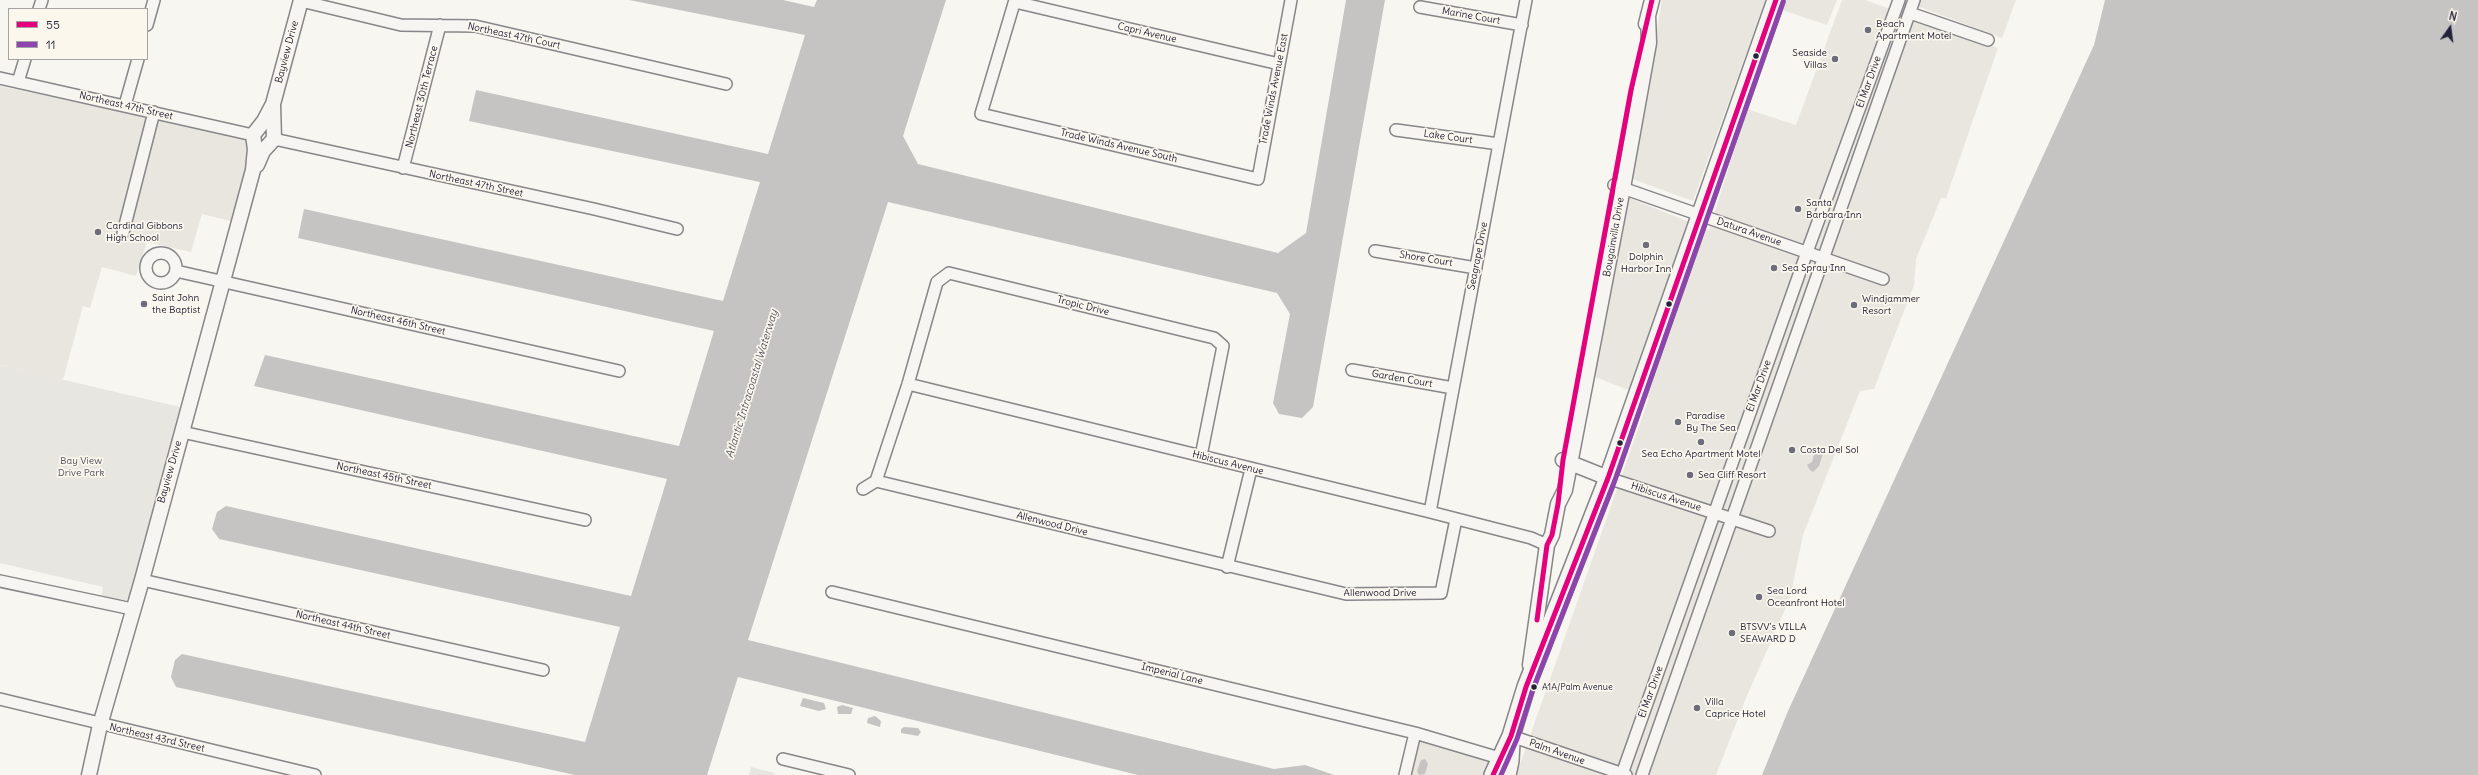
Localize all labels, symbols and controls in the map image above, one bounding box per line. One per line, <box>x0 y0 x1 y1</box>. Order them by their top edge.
street label: Marine Court <box>1441 5 1501 27</box>
legend <box>8 8 148 60</box>
north arrow <box>2430 8 2470 48</box>
text: N <box>2448 9 2458 24</box>
text: 55 <box>46 17 60 32</box>
place label: Beach Apartment Motel <box>1876 18 1951 42</box>
street label: Bayview Drive <box>273 19 301 85</box>
street label: Northeast 47th Court <box>467 20 561 52</box>
street label: Capri Avenue <box>1116 20 1178 46</box>
marker: Beach Apartment Motel <box>1863 25 1873 35</box>
street label: Trade Winds Avenue East <box>1257 32 1291 146</box>
text: 11 <box>46 37 56 52</box>
street label: Northeast 30th Terrace <box>404 45 440 149</box>
place label: Seaside Villas <box>1792 47 1827 70</box>
unlabelled marker <box>1751 51 1761 61</box>
marker: Seaside Villas <box>1830 54 1840 64</box>
street label: El Mar Drive <box>1854 54 1884 110</box>
street label: Northeast 47th Street <box>78 89 174 123</box>
street label: Trade Winds Avenue South <box>1059 127 1179 165</box>
street label: Lake Court <box>1423 128 1473 146</box>
street label: Northeast 47th Street <box>428 168 524 200</box>
street label: Bougainvilla Drive <box>1601 196 1627 278</box>
place label: Santa Barbara Inn <box>1806 197 1861 220</box>
marker: Santa Barbara Inn <box>1793 204 1803 214</box>
street label: Datura Avenue <box>1715 215 1783 249</box>
place label: Cardinal Gibbons High School <box>106 220 183 244</box>
street label: Seagrape Drive <box>1466 221 1490 291</box>
marker: Cardinal Gibbons High School <box>93 227 103 237</box>
marker: Dolphin Harbor Inn <box>1641 240 1651 250</box>
street label: Shore Court <box>1398 249 1454 269</box>
place label: Dolphin Harbor Inn <box>1621 251 1671 274</box>
place label: Sea Spray Inn <box>1782 262 1846 274</box>
marker: Sea Spray Inn <box>1769 263 1779 273</box>
place label: Saint John the Baptist <box>152 292 200 316</box>
place label: Windjammer Resort <box>1862 293 1920 316</box>
street label: Tropic Drive <box>1056 294 1110 318</box>
marker: Saint John the Baptist <box>139 299 149 309</box>
unlabelled marker <box>1664 299 1674 309</box>
marker: Windjammer Resort <box>1849 300 1859 310</box>
street label: Northeast 46th Street <box>349 304 447 338</box>
water label: Atlantic Intracoastal Waterway <box>723 308 781 460</box>
street label: El Mar Drive <box>1744 358 1774 414</box>
street label: Garden Court <box>1371 368 1433 390</box>
place label: Paradise By The Sea <box>1686 410 1736 434</box>
marker: Paradise By The Sea <box>1673 417 1683 427</box>
marker: Sea Echo Apartment Motel <box>1696 437 1706 447</box>
unlabelled marker <box>1615 438 1625 448</box>
street label: Bayview Drive <box>155 439 185 505</box>
place label: Costa Del Sol <box>1800 444 1859 456</box>
marker: Costa Del Sol <box>1787 445 1797 455</box>
street label: Hibiscus Avenue <box>1191 448 1265 478</box>
place label: Sea Echo Apartment Motel <box>1642 448 1760 460</box>
park label: Bay View Drive Park <box>58 455 104 478</box>
street label: Northeast 45th Street <box>335 460 433 492</box>
place label: Sea Cliff Resort <box>1698 469 1766 481</box>
marker: Sea Cliff Resort <box>1685 470 1695 480</box>
street label: Hibiscus Avenue <box>1629 480 1703 514</box>
street label: Allenwood Drive <box>1015 509 1089 539</box>
place label: Sea Lord Oceanfront Hotel <box>1767 585 1844 608</box>
street label: Allenwood Drive <box>1343 587 1417 599</box>
marker: Sea Lord Oceanfront Hotel <box>1754 592 1764 602</box>
street label: Northeast 44th Street <box>294 608 392 642</box>
place label: BTSVV's VILLA SEAWARD D <box>1740 621 1806 644</box>
marker: BTSVV's VILLA SEAWARD D <box>1727 628 1737 638</box>
street label: Imperial Lane <box>1140 661 1204 687</box>
street label: El Mar Drive <box>1636 664 1666 720</box>
marker: A1A/Palm Avenue <box>1529 682 1539 692</box>
place label: A1A/Palm Avenue <box>1542 682 1613 692</box>
place label: Villa Caprice Hotel <box>1705 696 1766 720</box>
marker: Villa Caprice Hotel <box>1692 703 1702 713</box>
street label: Northeast 43rd Street <box>108 721 206 755</box>
street label: Palm Avenue <box>1527 737 1587 767</box>

